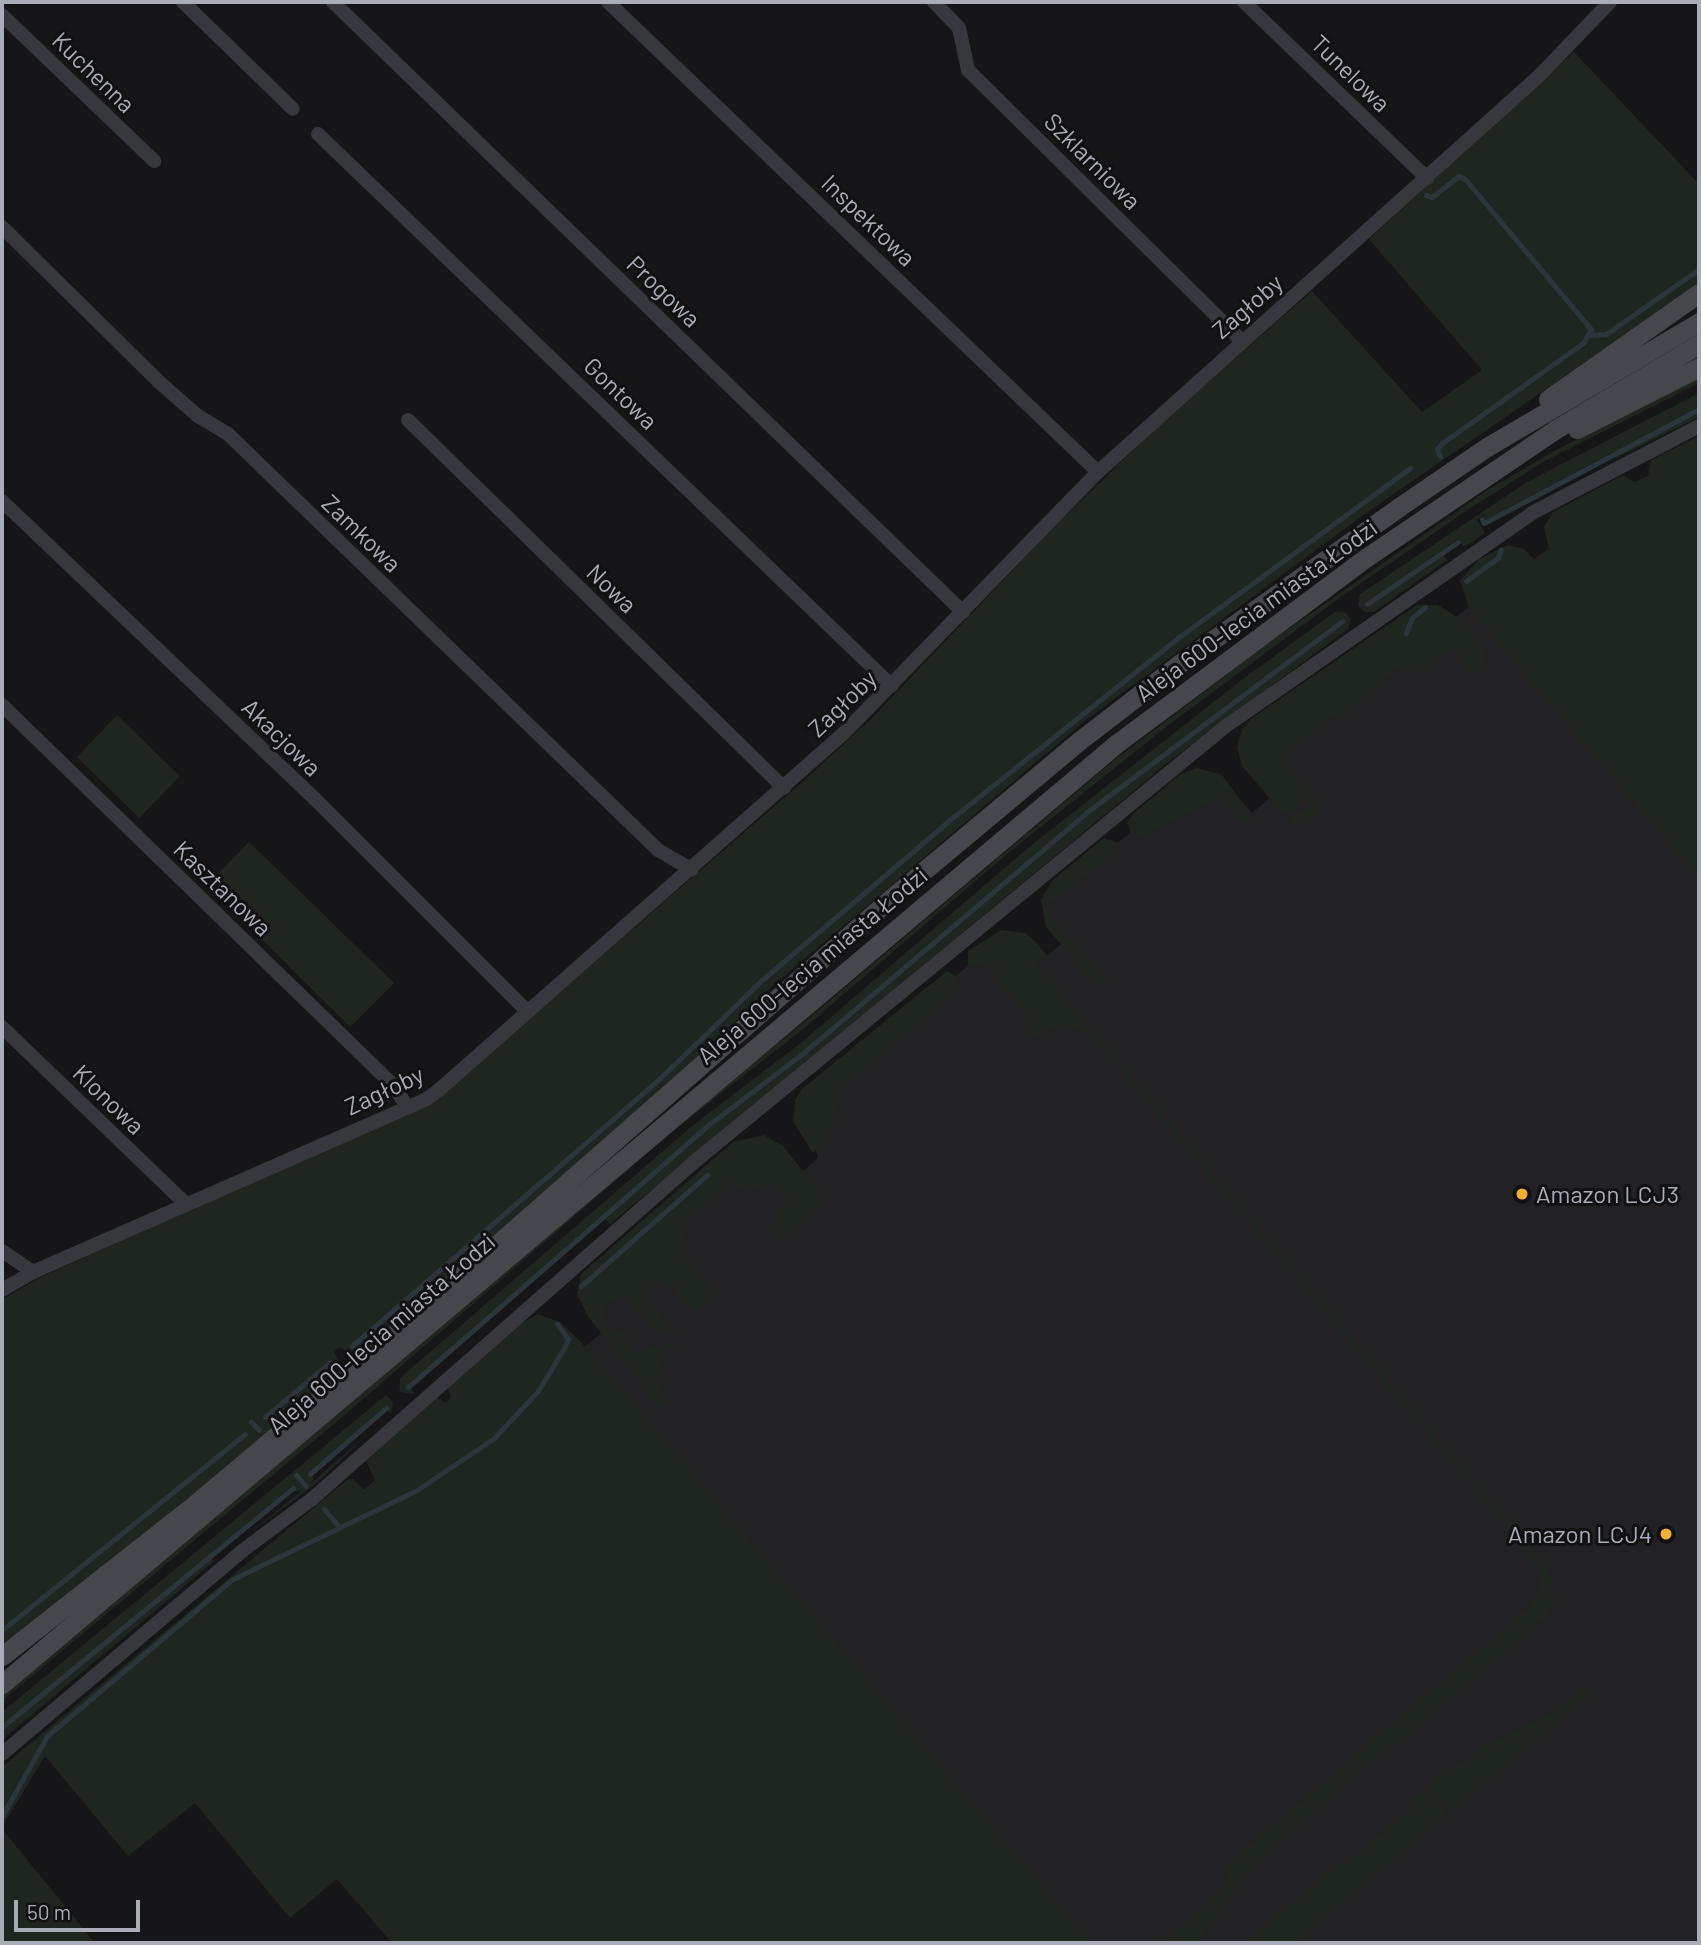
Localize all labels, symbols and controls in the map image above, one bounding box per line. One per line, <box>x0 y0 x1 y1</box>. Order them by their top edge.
street label: Kuchenna <box>47 26 141 118</box>
street label: Tunelowa <box>1306 28 1396 118</box>
street label: Szklarniowa <box>1039 107 1147 215</box>
street label: Inspektowa <box>816 168 922 272</box>
street label: Progowa <box>621 249 707 333</box>
street label: Zagłoby <box>1206 268 1288 344</box>
street label: Gontowa <box>578 351 664 435</box>
street label: Zamkowa <box>316 488 408 578</box>
street label: Aleja 600-lecia miasta Łodzi <box>1130 513 1382 707</box>
street label: Nowa <box>581 557 643 619</box>
street label: Zagłoby <box>802 664 882 742</box>
street label: Akacjowa <box>236 692 328 782</box>
street label: Kasztanowa <box>168 834 278 942</box>
street label: Aleja 600-lecia miasta Łodzi <box>691 860 933 1070</box>
street label: Klonowa <box>67 1058 151 1140</box>
street label: Zagłoby <box>340 1059 428 1121</box>
place label: Amazon LCJ3 <box>1536 1180 1679 1208</box>
marker: Amazon LCJ3 <box>1514 1186 1530 1202</box>
street label: Aleja 600-lecia miasta Łodzi <box>261 1226 501 1440</box>
place label: Amazon LCJ4 <box>1508 1520 1652 1548</box>
marker: Amazon LCJ4 <box>1658 1526 1674 1542</box>
scale bar <box>18 1885 144 1929</box>
text: 50 m <box>27 1899 71 1924</box>

